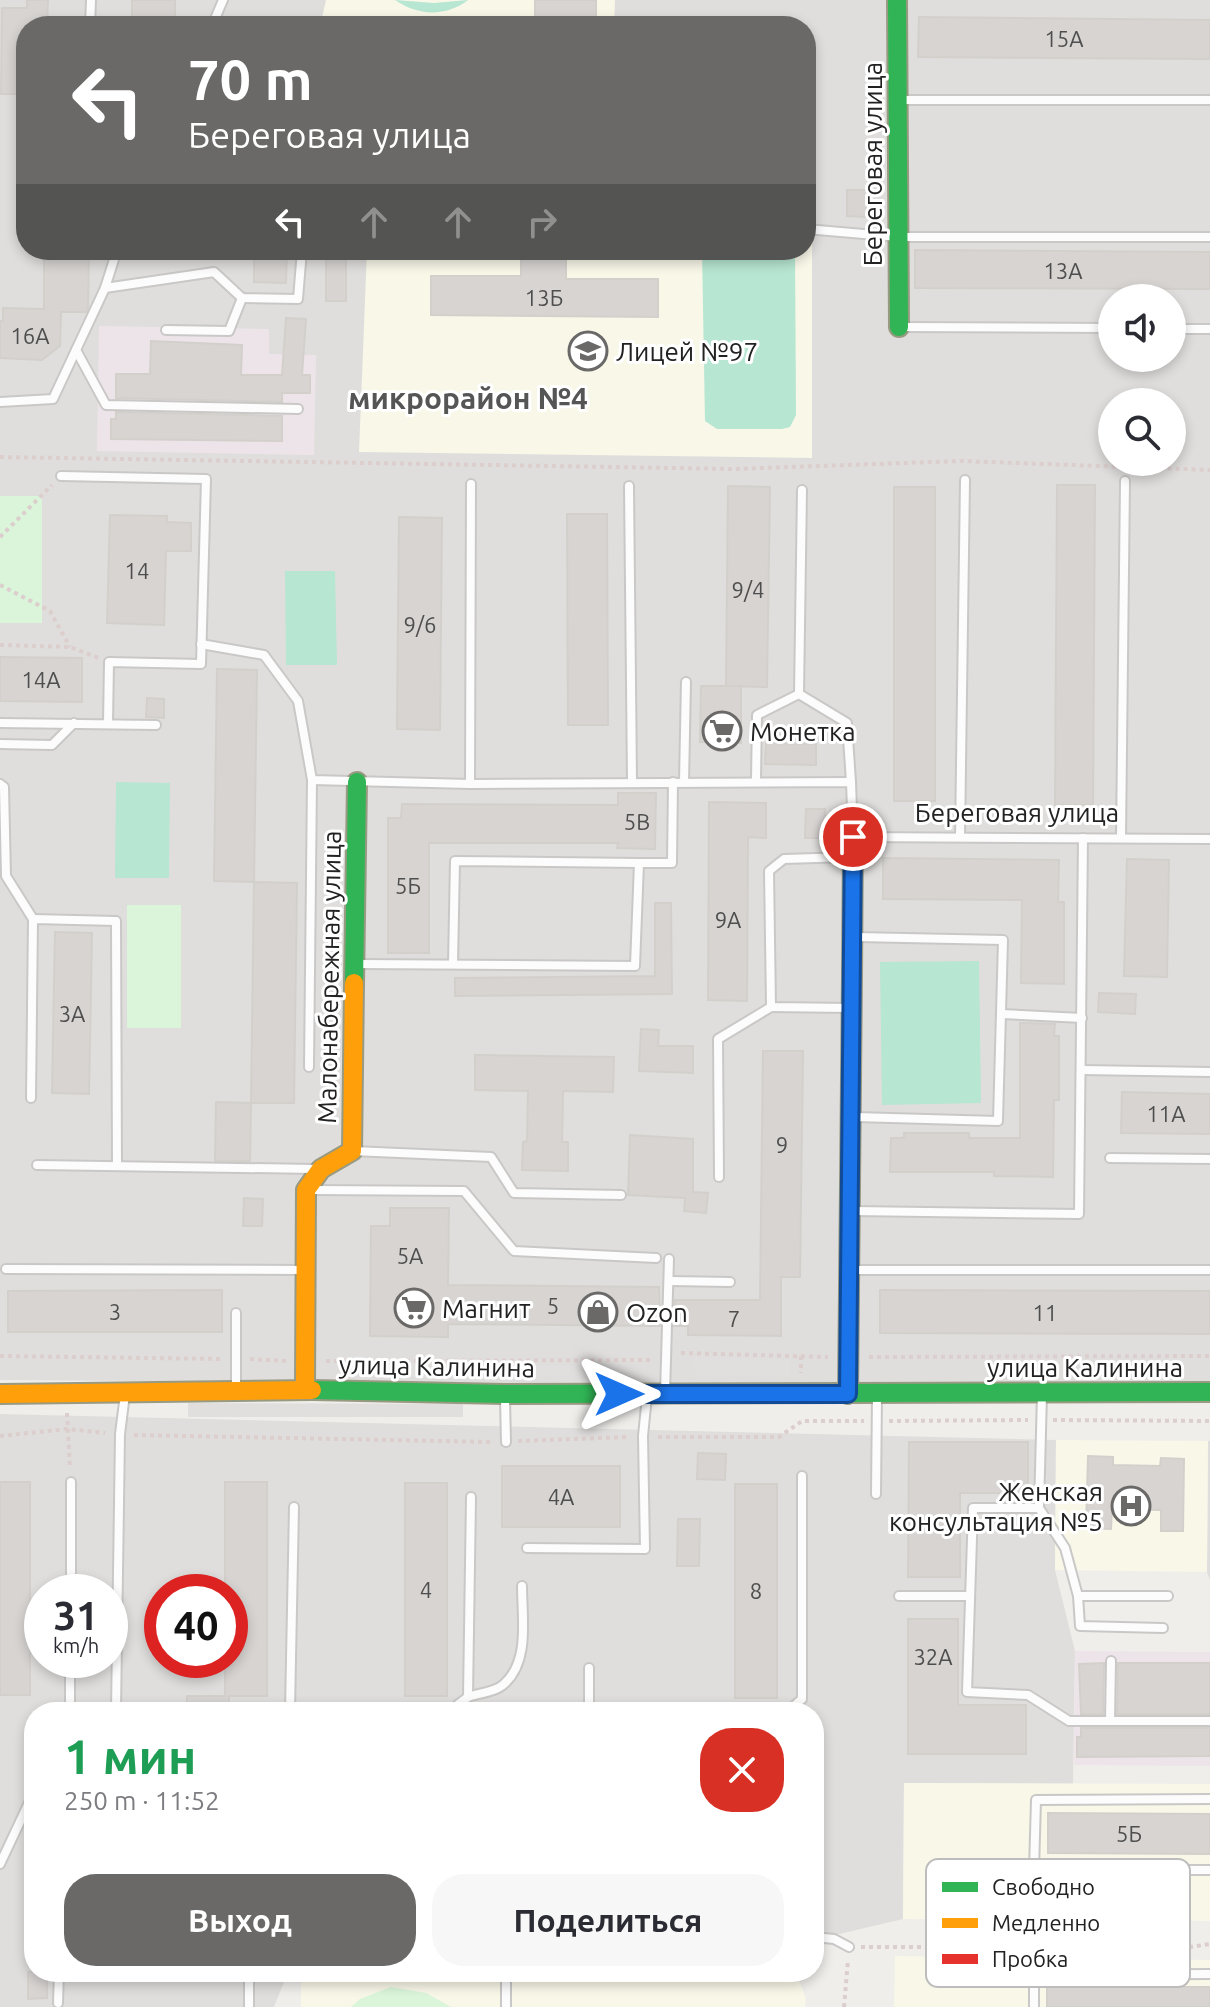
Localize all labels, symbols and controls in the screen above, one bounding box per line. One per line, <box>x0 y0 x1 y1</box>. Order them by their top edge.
house number: 15А <box>1044 26 1084 51</box>
icon: left <box>56 48 160 152</box>
text: 70 m <box>188 48 313 111</box>
street label: Береговая улица <box>858 62 887 266</box>
text: Береговая улица <box>188 114 471 155</box>
icon: left <box>268 200 312 244</box>
icon: ahead <box>352 200 396 244</box>
icon: ahead <box>436 200 480 244</box>
icon: right <box>520 200 564 244</box>
house number: 13А <box>1043 258 1083 283</box>
map controls <box>1098 284 1186 476</box>
button: sound <box>1098 284 1186 372</box>
house number: 13Б <box>525 285 563 310</box>
house number: 16А <box>10 323 50 348</box>
school or university icon: Лицей №97 <box>567 330 609 372</box>
place label: Лицей №97 <box>616 337 758 366</box>
district label: микрорайон №4 <box>348 381 588 415</box>
button: search <box>1098 388 1186 476</box>
house number: 14 <box>125 558 149 583</box>
house number: 9/4 <box>732 577 764 602</box>
house number: 9/6 <box>404 612 436 637</box>
house number: 14А <box>21 667 61 692</box>
supermarket icon: Монетка <box>701 710 743 752</box>
place label: Монетка <box>750 717 856 746</box>
street label: Береговая улица <box>915 798 1119 827</box>
pin <box>819 803 887 871</box>
house number: 5В <box>624 809 650 834</box>
icon: arrive <box>831 815 875 859</box>
street label: Малонабережная улица <box>312 830 346 1124</box>
house number: 5Б <box>395 873 421 898</box>
house number: 9А <box>715 907 742 932</box>
house number: 3А <box>59 1001 86 1026</box>
house number: 11А <box>1146 1101 1186 1126</box>
house number: 9 <box>776 1132 788 1157</box>
house number: 5А <box>397 1243 424 1268</box>
supermarket icon: Магнит <box>393 1287 435 1329</box>
shop icon: Ozon <box>577 1291 619 1333</box>
house number: 5 <box>547 1293 559 1318</box>
place label: Магнит <box>442 1294 531 1323</box>
place label: Ozon <box>626 1298 688 1327</box>
house number: 3 <box>109 1299 121 1324</box>
house number: 11 <box>1033 1300 1057 1325</box>
house number: 7 <box>728 1306 740 1331</box>
street label: улица Калинина <box>339 1350 535 1382</box>
position arrow <box>577 1352 661 1436</box>
street label: улица Калинина <box>987 1353 1183 1382</box>
place label: Женская консультация №5 <box>889 1477 1103 1536</box>
house number: 4А <box>548 1484 575 1509</box>
hospital icon: Женская консультация №5 <box>1110 1485 1152 1527</box>
speed limit sign: 40 <box>144 1574 248 1678</box>
house number: 4 <box>420 1577 432 1602</box>
house number: 8 <box>750 1578 762 1603</box>
text: 31 <box>53 1593 99 1638</box>
text: km/h <box>53 1634 99 1657</box>
house number: 32А <box>913 1644 953 1669</box>
button: close <box>700 1728 784 1812</box>
text: 1 мин <box>64 1729 196 1783</box>
text: 250 m · 11:52 <box>64 1786 220 1815</box>
house number: 5Б <box>1116 1821 1142 1846</box>
legend <box>926 1859 1190 1987</box>
button: Выход <box>64 1874 416 1966</box>
button: Поделиться <box>432 1874 784 1966</box>
text: Свободно <box>992 1874 1095 1899</box>
text: Медленно <box>992 1910 1100 1935</box>
text: Пробка <box>992 1946 1068 1971</box>

